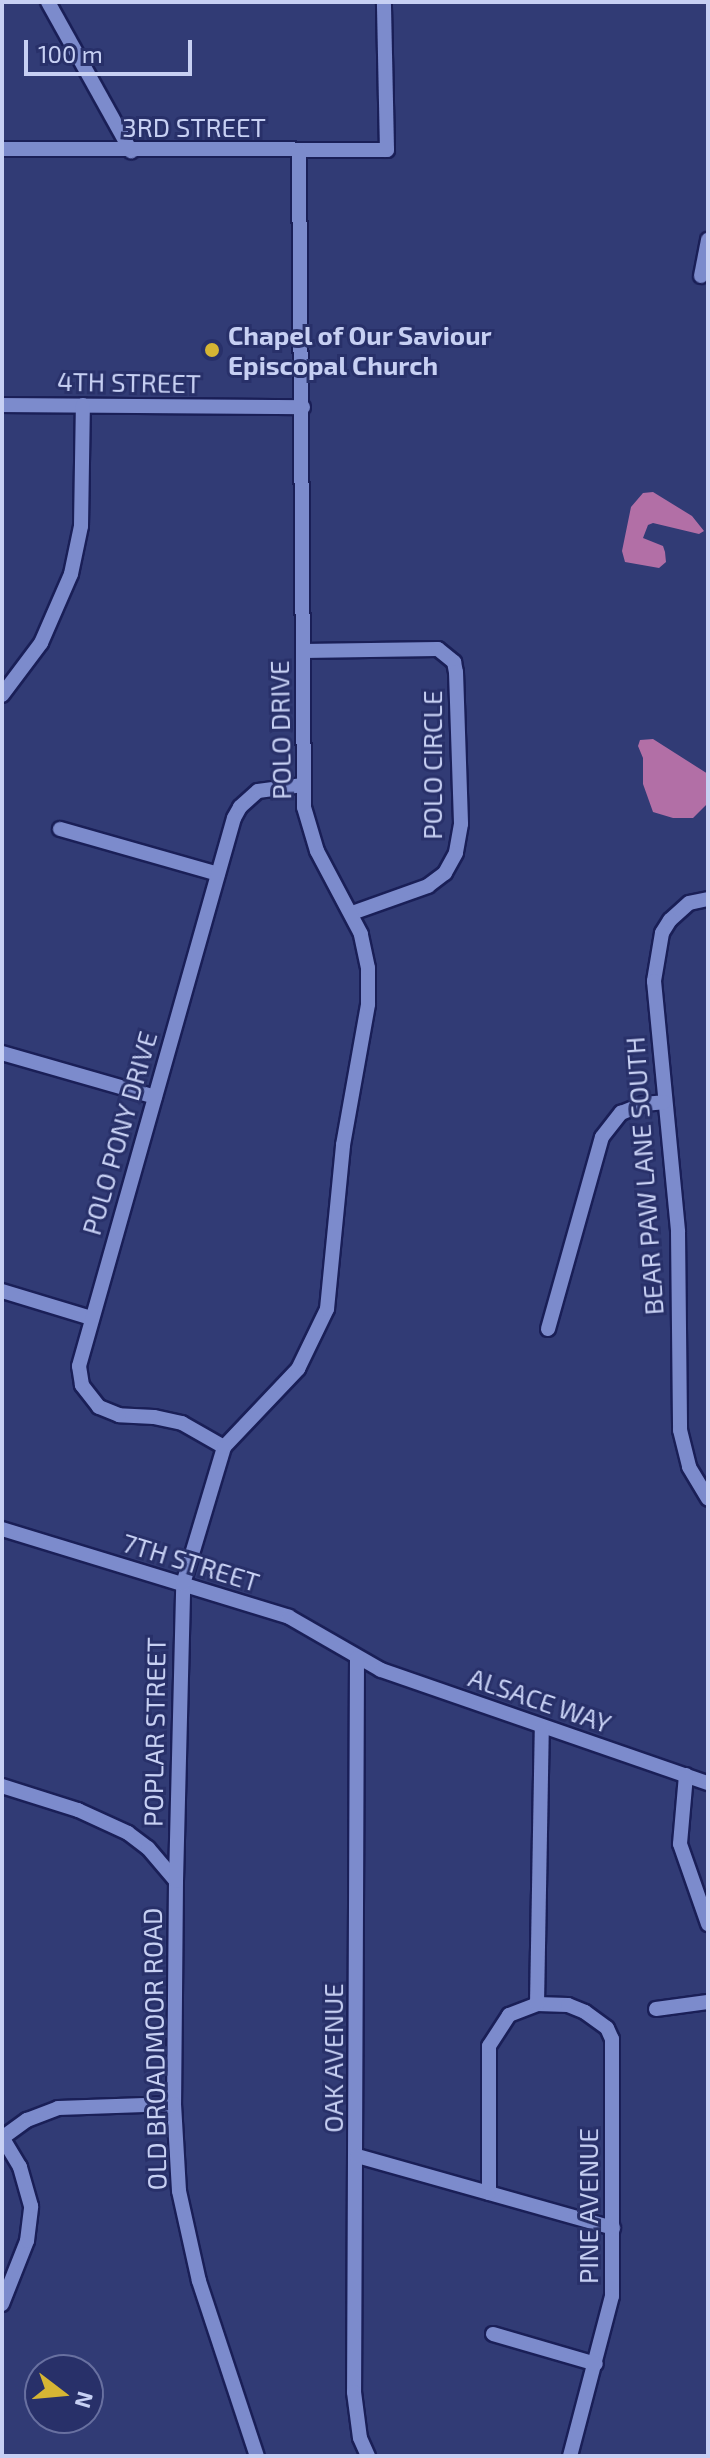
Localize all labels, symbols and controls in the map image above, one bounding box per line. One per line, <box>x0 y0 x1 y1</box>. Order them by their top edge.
scale bar <box>28 24 196 74</box>
text: 100 m <box>38 39 103 68</box>
street label: 3RD STREET <box>122 111 266 143</box>
place label: Chapel of Our Saviour Episcopal Church <box>228 319 493 380</box>
marker: Chapel of Our Saviour Episcopal Church <box>203 341 221 359</box>
street label: 4TH STREET <box>57 365 201 399</box>
street label: POLO DRIVE <box>263 660 297 800</box>
street label: POLO CIRCLE <box>416 690 448 840</box>
street label: POLO PONY DRIVE <box>75 1027 163 1239</box>
street label: BEAR PAW LANE SOUTH <box>619 1036 669 1316</box>
street label: 7TH STREET <box>119 1526 263 1598</box>
street label: POPLAR STREET <box>137 1637 171 1827</box>
street label: ALSACE WAY <box>464 1661 616 1739</box>
street label: OLD BROADMOOR ROAD <box>136 1907 172 2191</box>
street label: OAK AVENUE <box>317 1983 349 2133</box>
street label: PINE AVENUE <box>572 2128 604 2284</box>
north arrow <box>24 2354 104 2434</box>
text: N <box>70 2389 100 2411</box>

